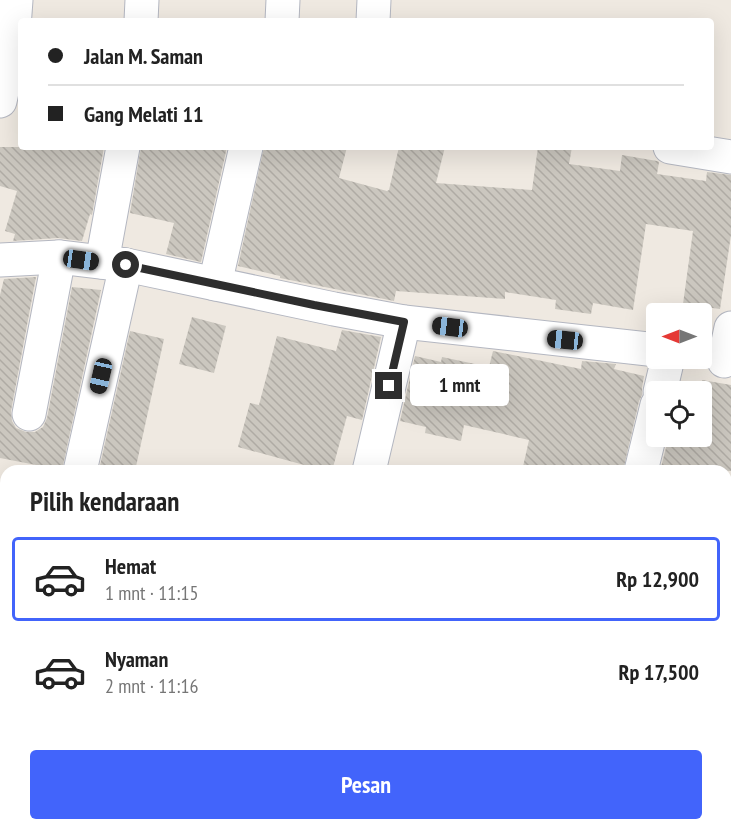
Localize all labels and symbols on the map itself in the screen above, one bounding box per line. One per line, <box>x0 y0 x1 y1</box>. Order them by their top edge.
car <box>62 249 100 271</box>
route start <box>112 251 139 278</box>
north arrow <box>646 303 712 369</box>
car <box>431 316 469 338</box>
car <box>546 329 584 351</box>
car <box>88 356 114 396</box>
callout: 1 mnt <box>410 365 509 407</box>
route end <box>375 372 402 399</box>

